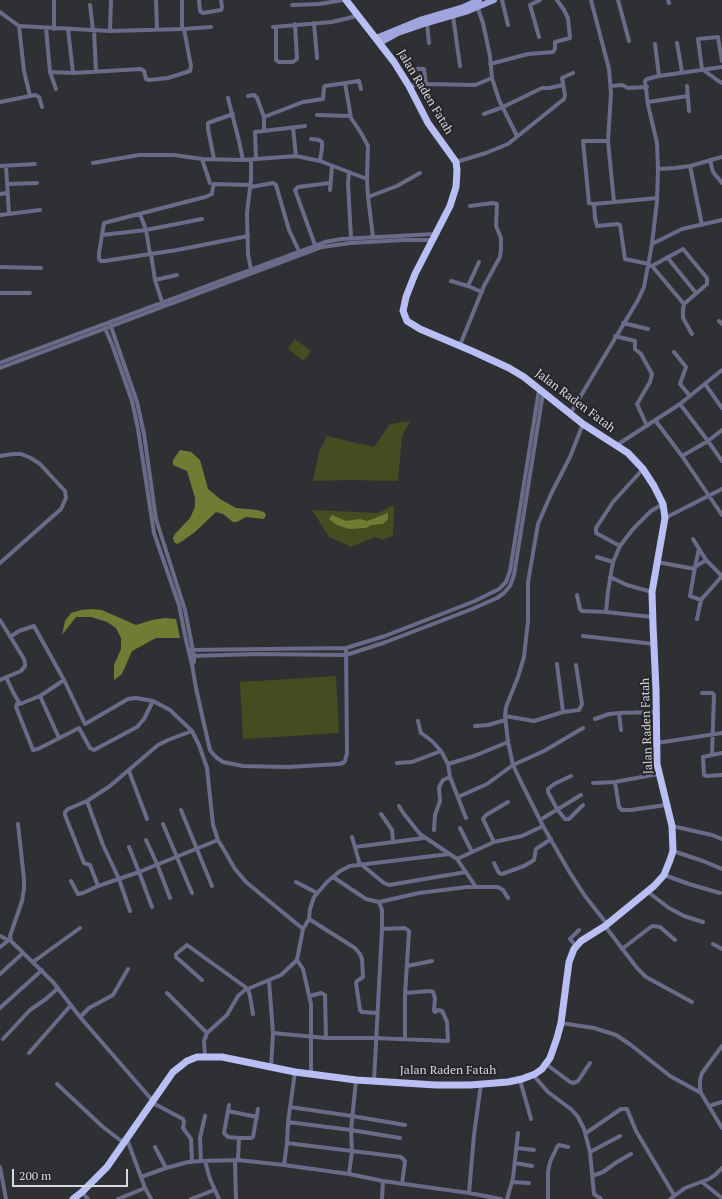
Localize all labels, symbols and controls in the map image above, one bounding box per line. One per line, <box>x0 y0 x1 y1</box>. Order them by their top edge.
street label: Jalan Raden Fatah <box>394 47 456 137</box>
street label: Jalan Raden Fatah <box>532 366 618 436</box>
street label: Jalan Raden Fatah <box>638 678 656 774</box>
street label: Jalan Raden Fatah <box>400 1064 496 1078</box>
scale bar <box>14 1161 130 1187</box>
text: 200 m <box>19 1168 51 1183</box>

